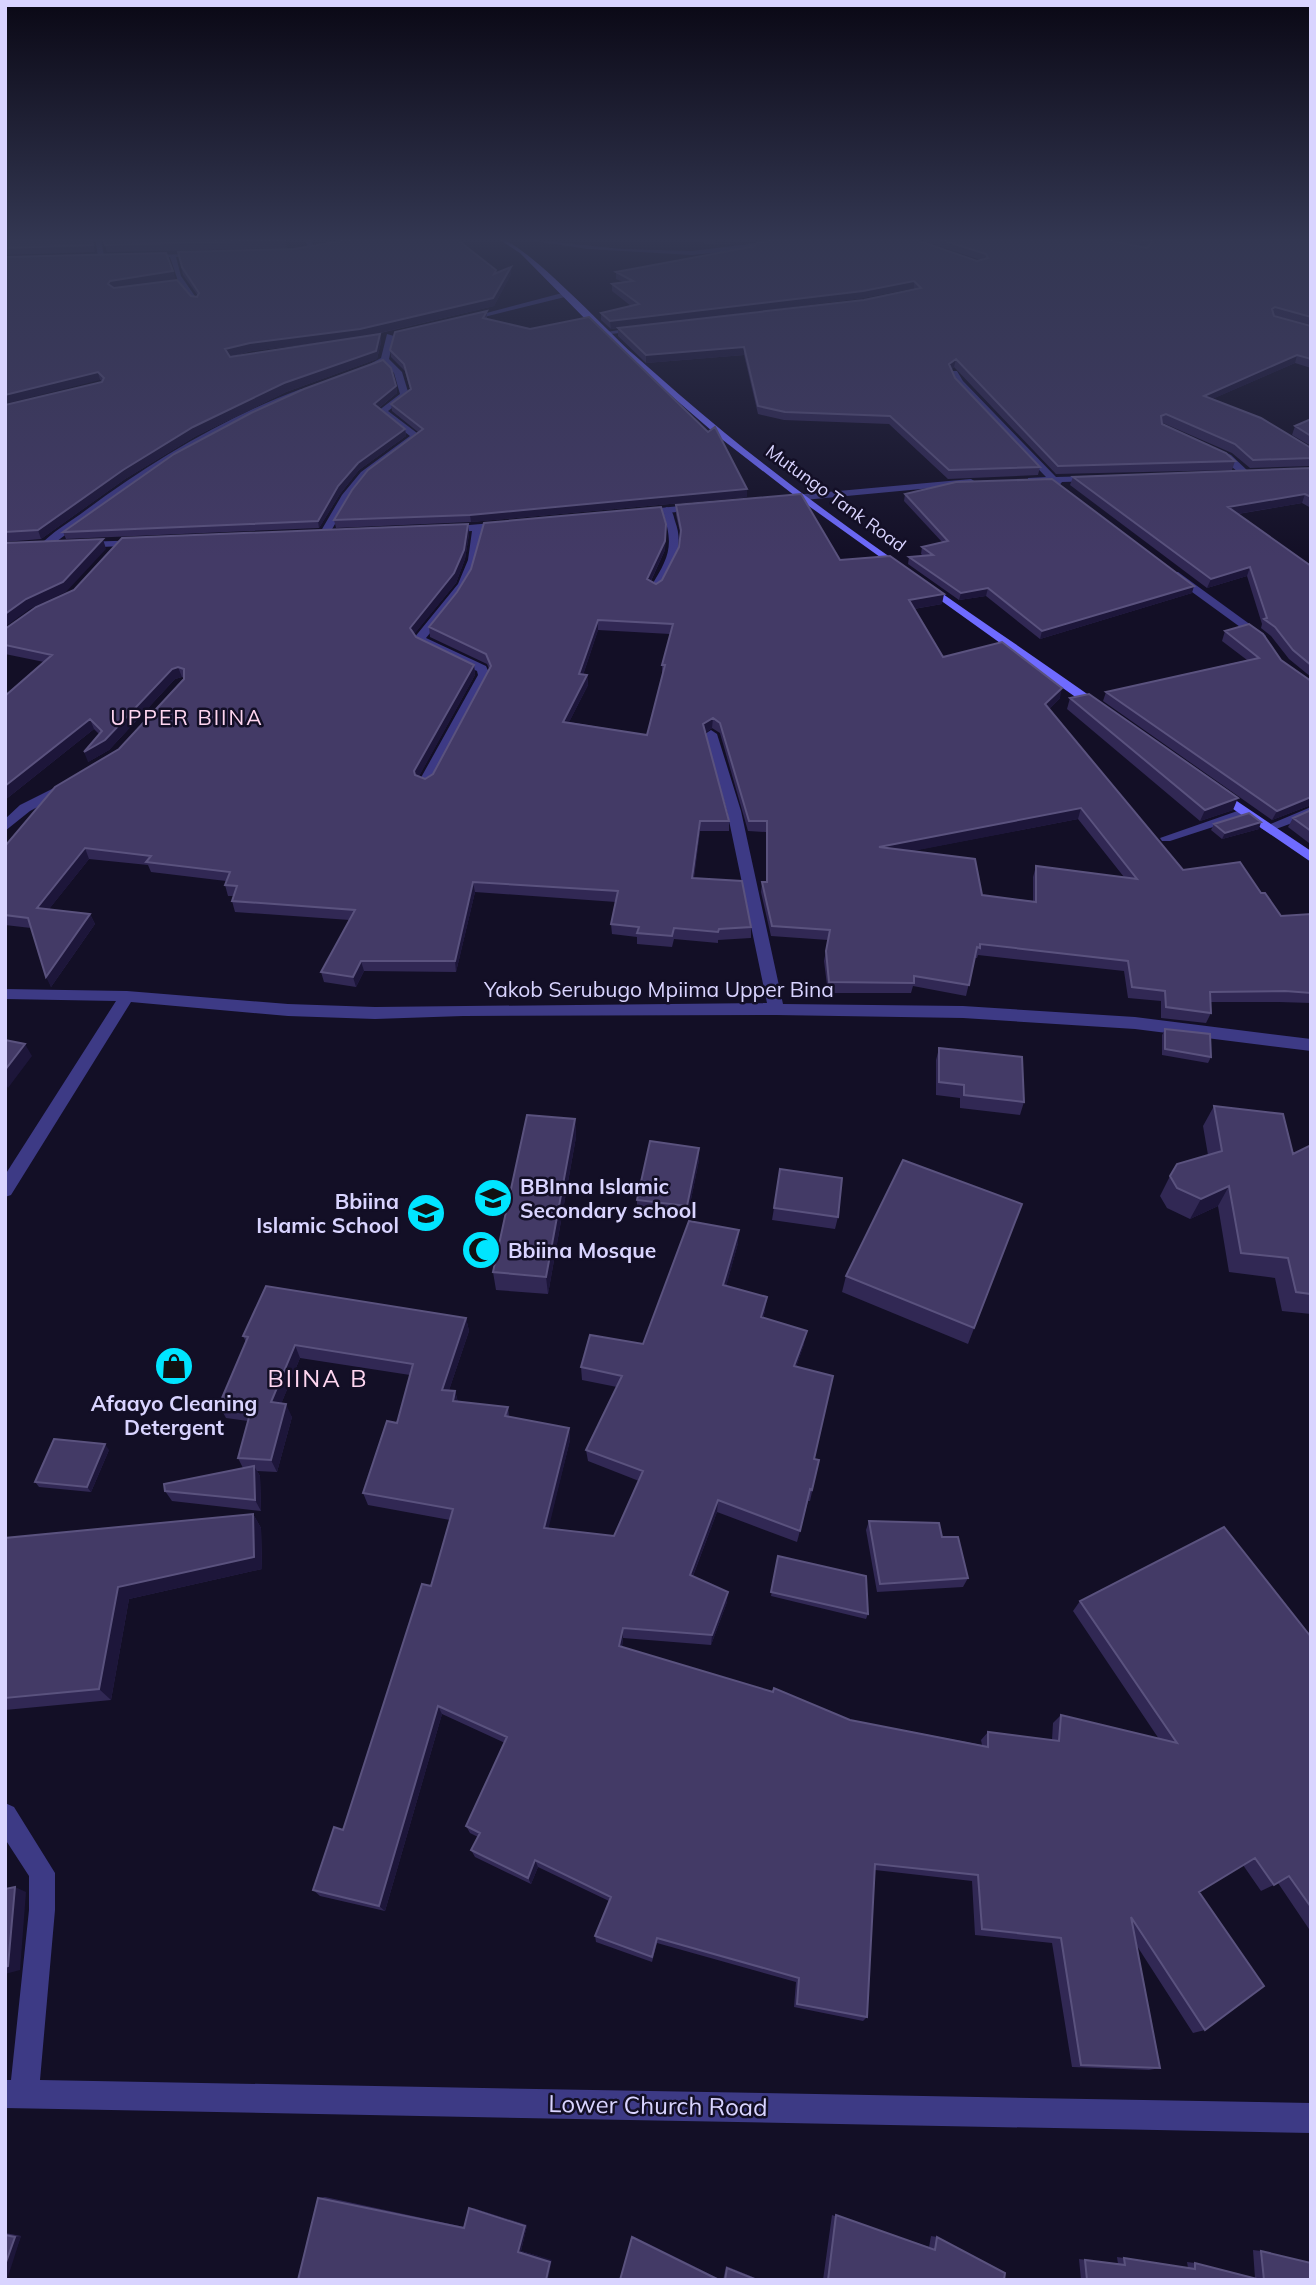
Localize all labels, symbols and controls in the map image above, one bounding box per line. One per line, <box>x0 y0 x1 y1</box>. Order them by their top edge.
street label: Mutungo Tank Road <box>761 439 911 557</box>
district label: UPPER BIINA <box>110 704 264 730</box>
street label: Yakob Serubugo Mpiima Upper Bina <box>483 976 834 1002</box>
place label: BBInna Islamic Secondary school <box>520 1173 697 1223</box>
school or university icon: BBInna Islamic Secondary school <box>472 1177 514 1219</box>
place label: Bbiina Islamic School <box>256 1188 399 1238</box>
school or university icon: Bbiina Islamic School <box>405 1192 447 1234</box>
mosque icon: Bbiina Mosque <box>460 1229 502 1271</box>
place label: Bbiina Mosque <box>508 1237 656 1263</box>
shop icon: Afaayo Cleaning Detergent <box>153 1345 195 1387</box>
district label: BIINA B <box>268 1363 368 1393</box>
place label: Afaayo Cleaning Detergent <box>91 1390 257 1440</box>
street label: Lower Church Road <box>548 2088 768 2122</box>

